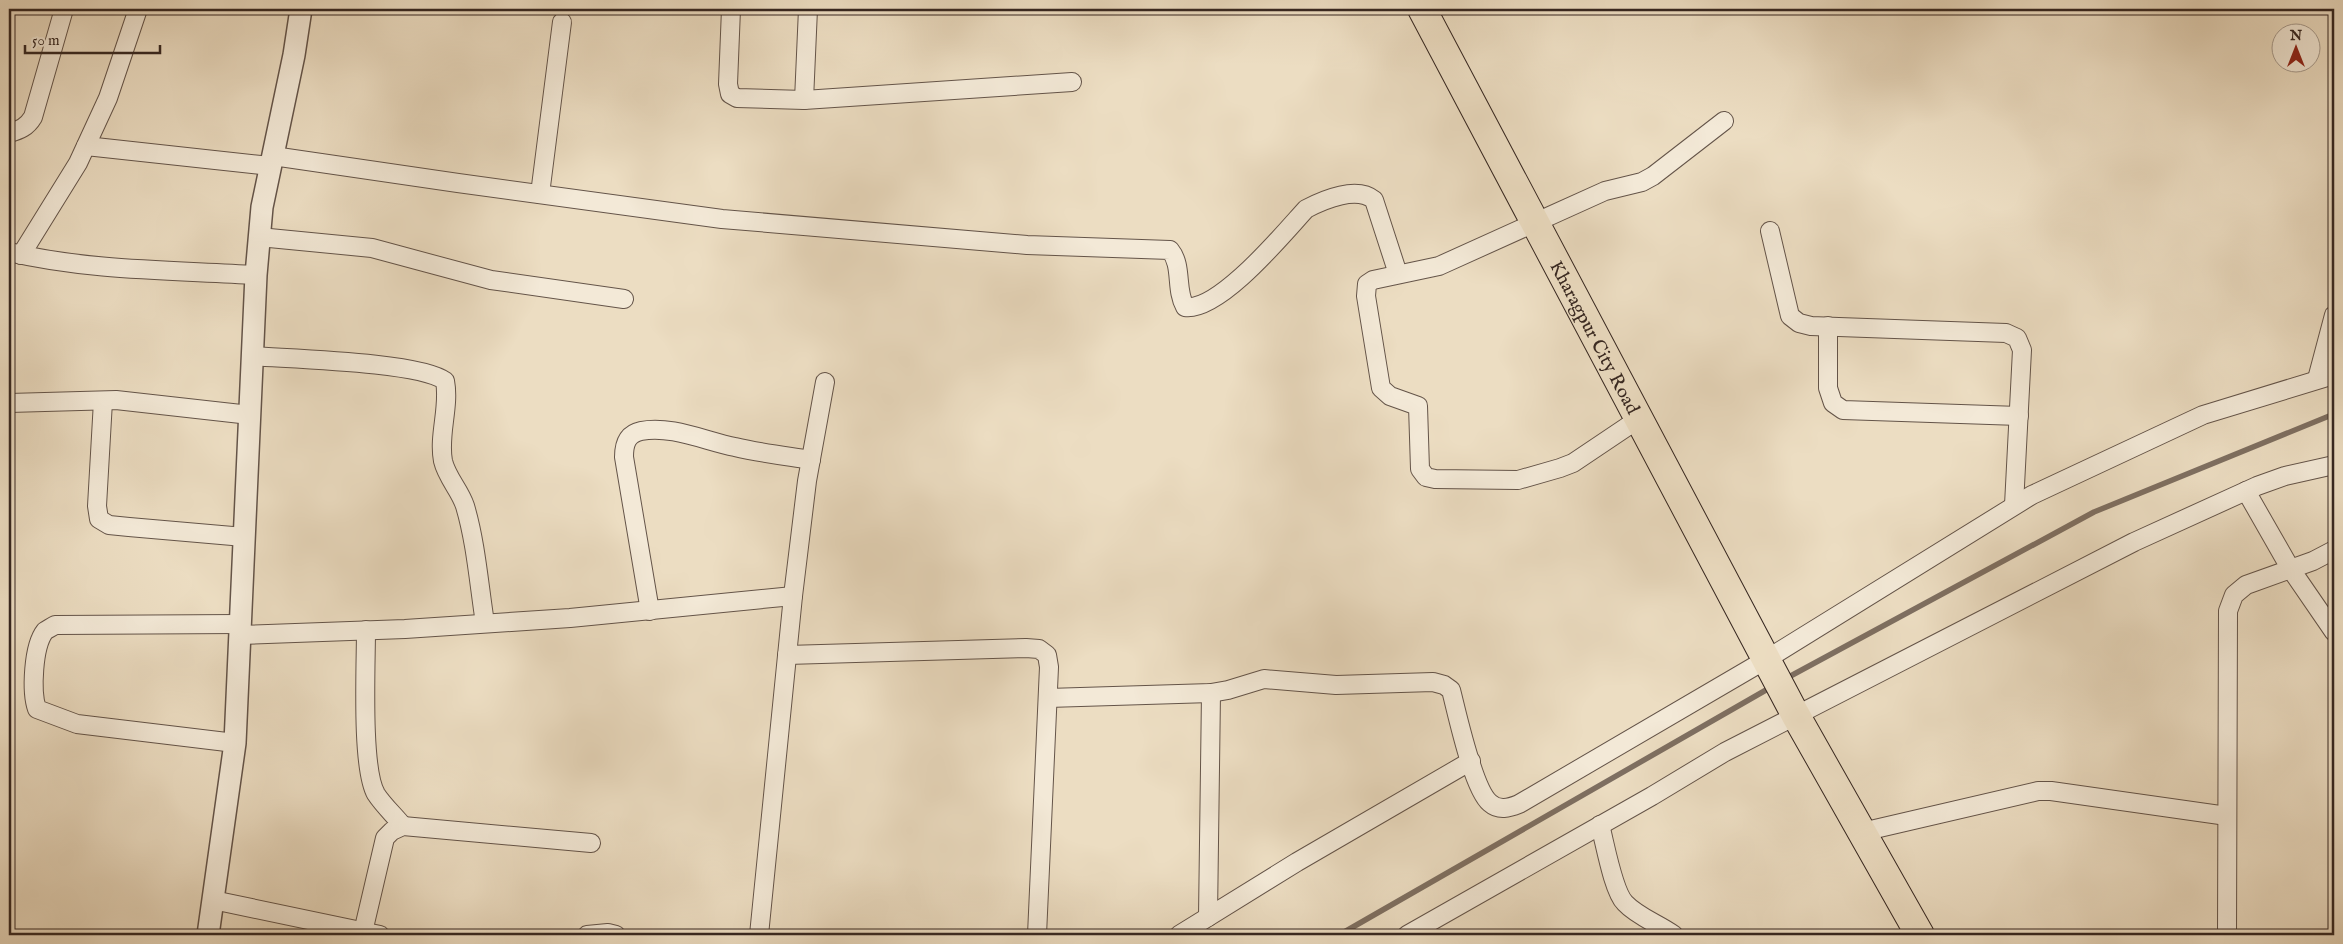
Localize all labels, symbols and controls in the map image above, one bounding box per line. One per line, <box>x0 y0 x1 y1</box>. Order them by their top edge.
scale bar <box>25 22 160 54</box>
north arrow <box>2270 22 2320 72</box>
text: N <box>2289 27 2302 45</box>
text: 50 m <box>32 31 60 50</box>
street label: Kharagpur City Road <box>1543 257 1645 420</box>

